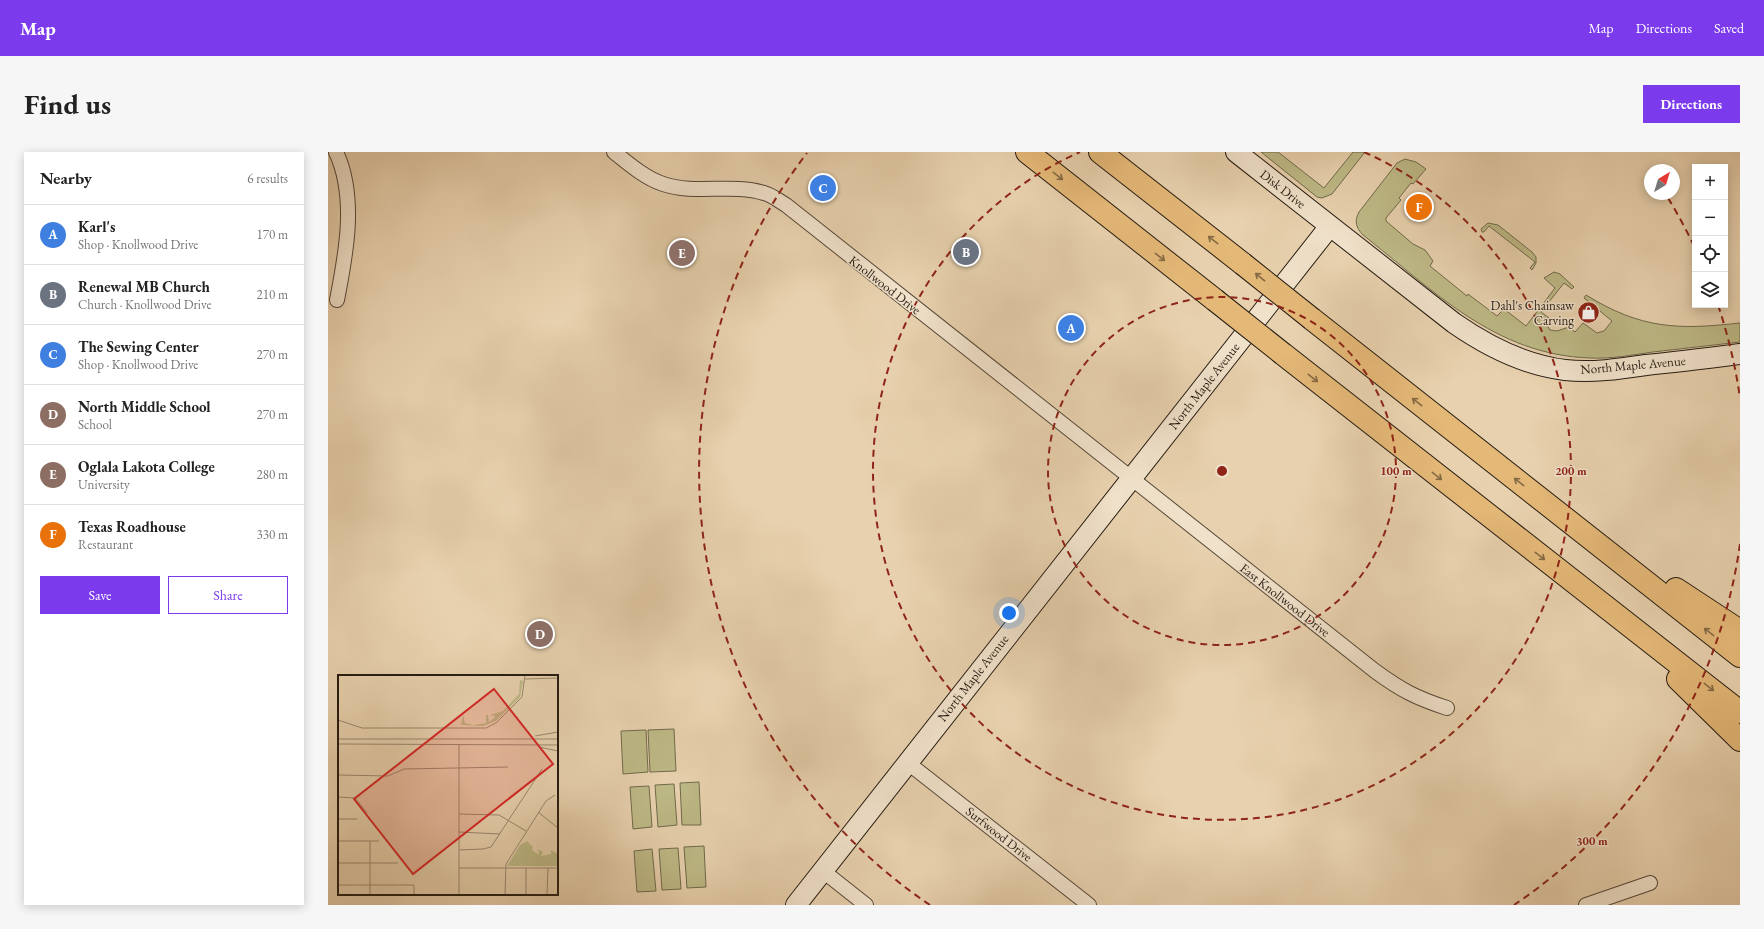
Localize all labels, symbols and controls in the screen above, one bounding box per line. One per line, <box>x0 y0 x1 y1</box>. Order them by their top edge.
text: Map <box>20 16 56 41</box>
text: Map <box>1588 19 1614 37</box>
text: Directions <box>1636 19 1692 37</box>
text: Saved <box>1714 19 1744 37</box>
button: Directions <box>1643 85 1740 123</box>
text: Find us <box>24 86 111 122</box>
north arrow <box>1644 164 1680 200</box>
map controls <box>1692 164 1728 308</box>
button: + <box>1692 164 1728 200</box>
street label: Disk Drive <box>1257 166 1309 212</box>
text: Nearby <box>40 167 92 189</box>
text: 6 results <box>247 170 288 187</box>
one-way arrow <box>1053 172 1064 180</box>
pin: C <box>810 173 836 203</box>
pin: F <box>1406 192 1432 222</box>
button: − <box>1692 200 1728 236</box>
text: Karl's <box>78 217 115 236</box>
text: A <box>48 226 58 243</box>
text: 170 m <box>257 226 288 243</box>
text: Shop · Knollwood Drive <box>78 236 198 253</box>
one-way arrow <box>1207 236 1218 245</box>
button: locate <box>1692 236 1728 272</box>
pin: B <box>953 237 979 267</box>
pin: E <box>669 238 695 268</box>
street label: Knollwood Drive <box>846 252 924 318</box>
one-way arrow <box>1155 252 1166 261</box>
button: layers <box>1692 272 1728 308</box>
one-way arrow <box>1254 273 1265 282</box>
text: Renewal MB Church <box>78 277 210 296</box>
text: B <box>49 286 57 303</box>
text: 210 m <box>257 286 288 303</box>
text: Church · Knollwood Drive <box>78 296 212 313</box>
place label: Dahl's Chainsaw Carving <box>1491 297 1574 329</box>
shop icon: Dahl's Chainsaw Carving <box>1576 299 1602 325</box>
pin: A <box>1058 313 1084 343</box>
text: The Sewing Center <box>78 337 199 356</box>
street label: North Maple Avenue <box>1165 339 1243 433</box>
text: C <box>48 346 58 363</box>
text: 270 m <box>257 346 288 363</box>
street label: North Maple Avenue <box>1580 352 1686 378</box>
text: Shop · Knollwood Drive <box>78 356 198 373</box>
one-way arrow <box>1308 374 1319 382</box>
text: North Middle School <box>78 397 211 416</box>
one-way arrow <box>1411 398 1422 406</box>
text: D <box>48 406 58 423</box>
text: 270 m <box>257 406 288 423</box>
text: School <box>78 416 112 433</box>
text: Oglala Lakota College <box>78 457 215 476</box>
text: 100 m <box>1380 463 1412 479</box>
text: 200 m <box>1555 463 1587 479</box>
centre of rings <box>1215 464 1229 478</box>
text: E <box>49 466 57 483</box>
text: 280 m <box>257 466 288 483</box>
one-way arrow <box>1432 471 1443 480</box>
text: University <box>78 476 130 493</box>
one-way arrow <box>1514 478 1525 487</box>
text: Texas Roadhouse <box>78 517 186 536</box>
text: F <box>49 526 57 543</box>
text: 330 m <box>257 526 288 543</box>
text: Restaurant <box>78 536 133 553</box>
one-way arrow <box>1534 552 1545 560</box>
street label: East Knollwood Drive <box>1237 560 1333 640</box>
button: Save <box>40 576 160 614</box>
button: Share <box>168 576 288 614</box>
your location <box>999 603 1019 623</box>
pin: D <box>527 619 553 649</box>
one-way arrow <box>1704 628 1715 636</box>
street label: North Maple Avenue <box>934 631 1012 725</box>
inset map <box>338 675 558 895</box>
one-way arrow <box>1703 683 1714 692</box>
street label: Surfwood Drive <box>962 803 1036 865</box>
text: 300 m <box>1576 833 1608 849</box>

